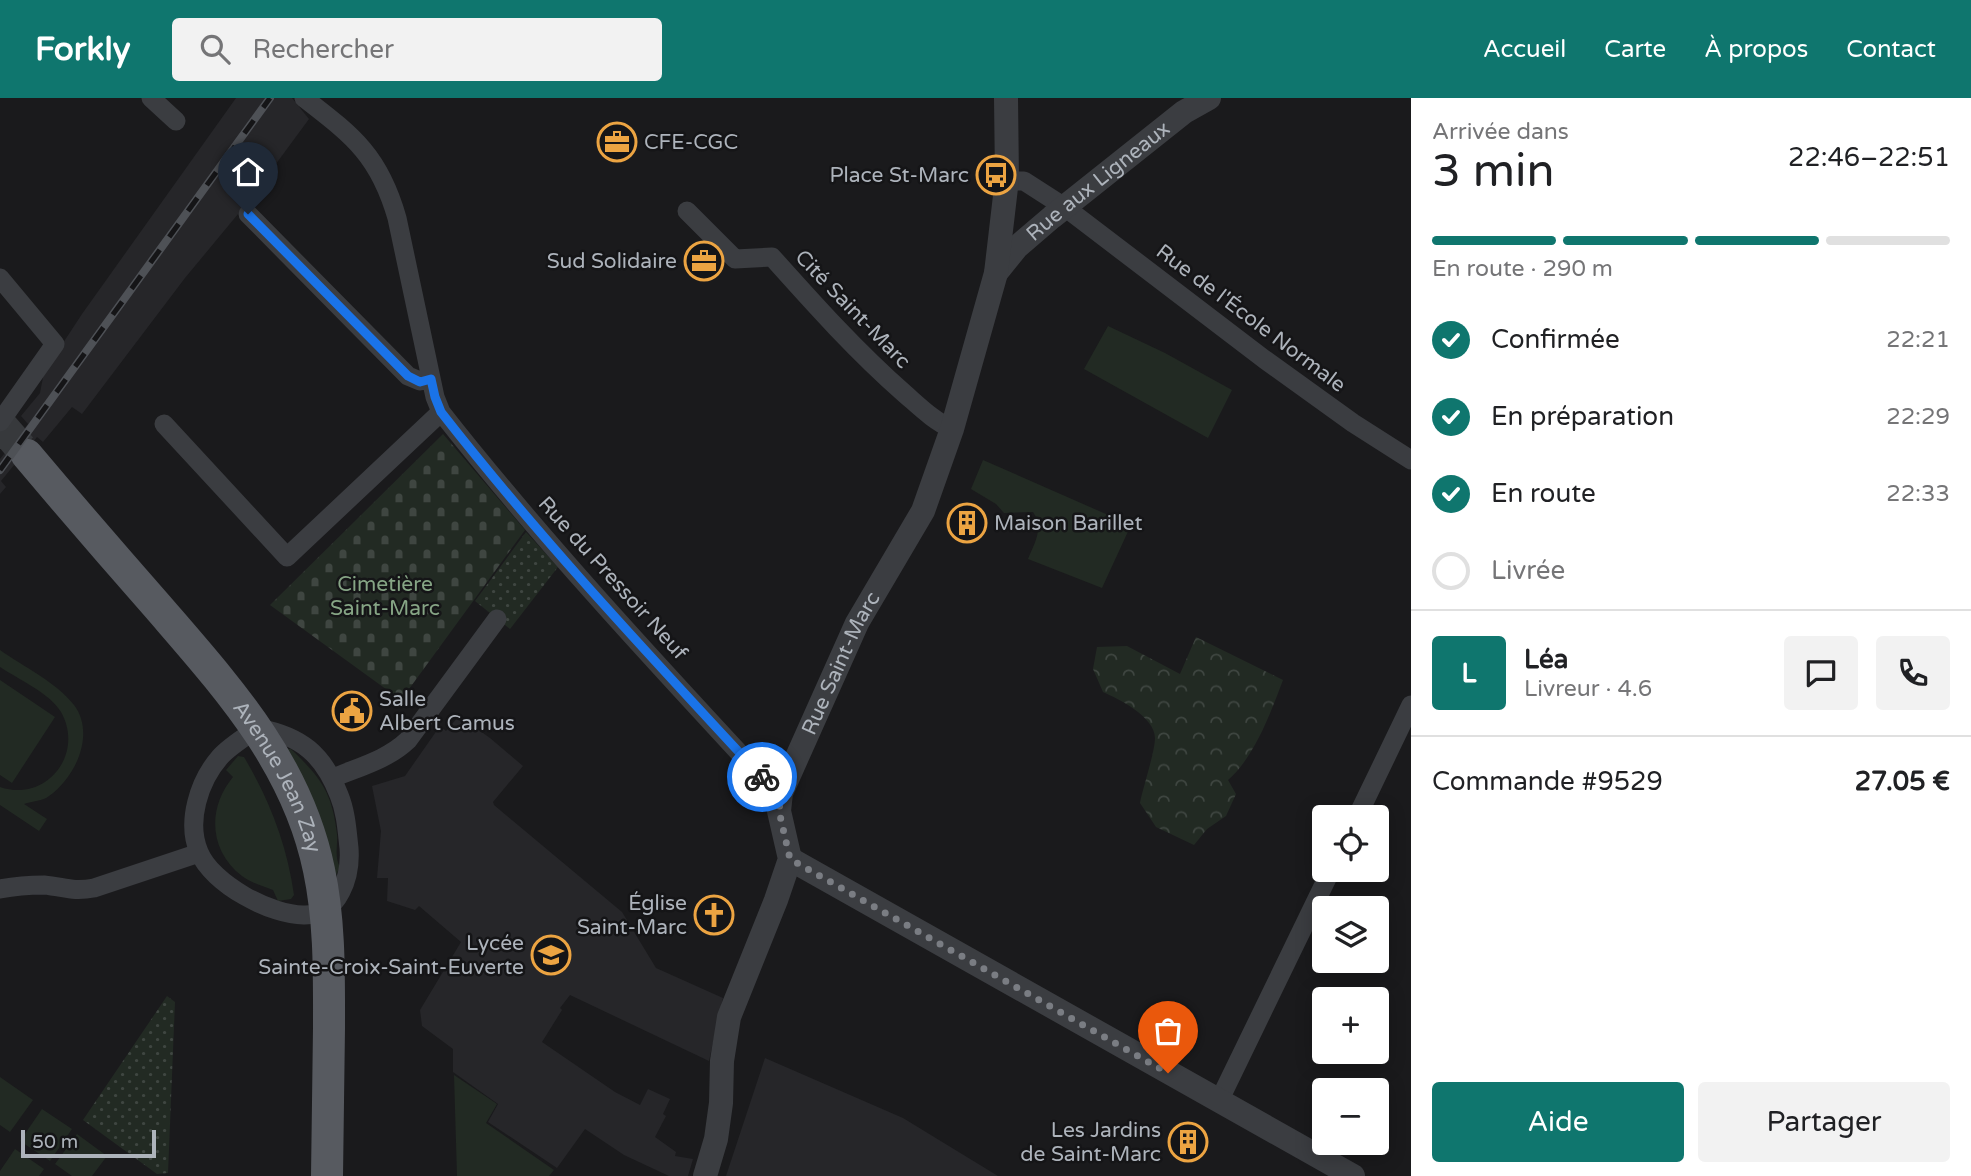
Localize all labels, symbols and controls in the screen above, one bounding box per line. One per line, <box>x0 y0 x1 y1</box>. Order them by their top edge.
search box <box>172 18 662 81</box>
text: Forkly <box>35 30 130 69</box>
icon: search <box>196 30 234 68</box>
text: Rechercher <box>252 34 394 65</box>
text: Accueil <box>1483 35 1566 64</box>
text: Carte <box>1604 35 1666 64</box>
text: À propos <box>1704 35 1808 64</box>
text: Contact <box>1846 35 1936 64</box>
street label: Rue aux Ligneaux <box>1021 116 1175 246</box>
text: Arrivée dans <box>1432 118 1569 146</box>
office icon: CFE-CGC <box>596 121 638 163</box>
place label: CFE-CGC <box>644 130 738 155</box>
pin <box>218 142 278 214</box>
text: 22:46–22:51 <box>1788 142 1950 173</box>
text: 3 min <box>1432 144 1555 199</box>
icon: home <box>229 153 267 191</box>
bus stop icon: Place St-Marc <box>975 154 1017 196</box>
place label: Place St-Marc <box>829 163 969 188</box>
street label: Rue de l'École Normale <box>1151 239 1350 398</box>
office icon: Sud Solidaire <box>683 240 725 282</box>
street label: Cité Saint-Marc <box>790 245 916 374</box>
place label: Sud Solidaire <box>547 249 677 274</box>
text: En route · 290 m <box>1432 255 1613 283</box>
icon: check <box>1432 321 1470 359</box>
text: Confirmée <box>1491 324 1620 355</box>
text: 22:21 <box>1886 326 1950 354</box>
icon: check <box>1432 398 1470 436</box>
text: En préparation <box>1491 401 1674 432</box>
text: 22:29 <box>1886 403 1950 431</box>
icon: check <box>1432 475 1470 513</box>
text: En route <box>1491 478 1596 509</box>
text: 22:33 <box>1886 480 1950 508</box>
street label: Rue du Pressoir Neuf <box>533 492 693 665</box>
building icon: Maison Barillet <box>946 502 988 544</box>
place label: Maison Barillet <box>994 511 1142 536</box>
text: Livrée <box>1491 555 1565 586</box>
park label: Cimetière Saint-Marc <box>330 572 440 621</box>
street label: Rue Saint-Marc <box>797 587 886 739</box>
button: chat <box>1784 636 1858 710</box>
button: phone <box>1876 636 1950 710</box>
text: Léa <box>1524 644 1568 675</box>
text: L <box>1462 658 1476 689</box>
text: Livreur · 4.6 <box>1524 675 1652 703</box>
place label: Salle Albert Camus <box>379 687 515 736</box>
public building icon: Salle Albert Camus <box>331 690 373 732</box>
street label: Avenue Jean Zay <box>228 696 326 856</box>
courier <box>727 742 797 812</box>
icon: bike <box>743 758 781 796</box>
text: Commande #9529 <box>1432 766 1663 797</box>
text: 27.05 € <box>1855 766 1950 797</box>
map controls <box>1312 805 1389 1155</box>
button: locate <box>1312 805 1389 882</box>
place label: Église Saint-Marc <box>577 891 687 940</box>
church icon: Église Saint-Marc <box>693 894 735 936</box>
button: layers <box>1312 896 1389 973</box>
place label: Lycée Sainte-Croix-Saint-Euverte <box>258 931 524 980</box>
school or university icon: Lycée Sainte-Croix-Saint-Euverte <box>530 934 572 976</box>
button: + <box>1312 987 1389 1064</box>
pin <box>1138 1001 1198 1073</box>
icon: bag <box>1149 1012 1187 1050</box>
button: − <box>1312 1078 1389 1155</box>
button: Aide <box>1432 1082 1684 1162</box>
button: Partager <box>1698 1082 1950 1162</box>
place label: Les Jardins de Saint-Marc <box>1020 1118 1161 1167</box>
building icon: Les Jardins de Saint-Marc <box>1167 1121 1209 1163</box>
scale bar <box>21 1127 156 1159</box>
text: 50 m <box>32 1131 78 1153</box>

